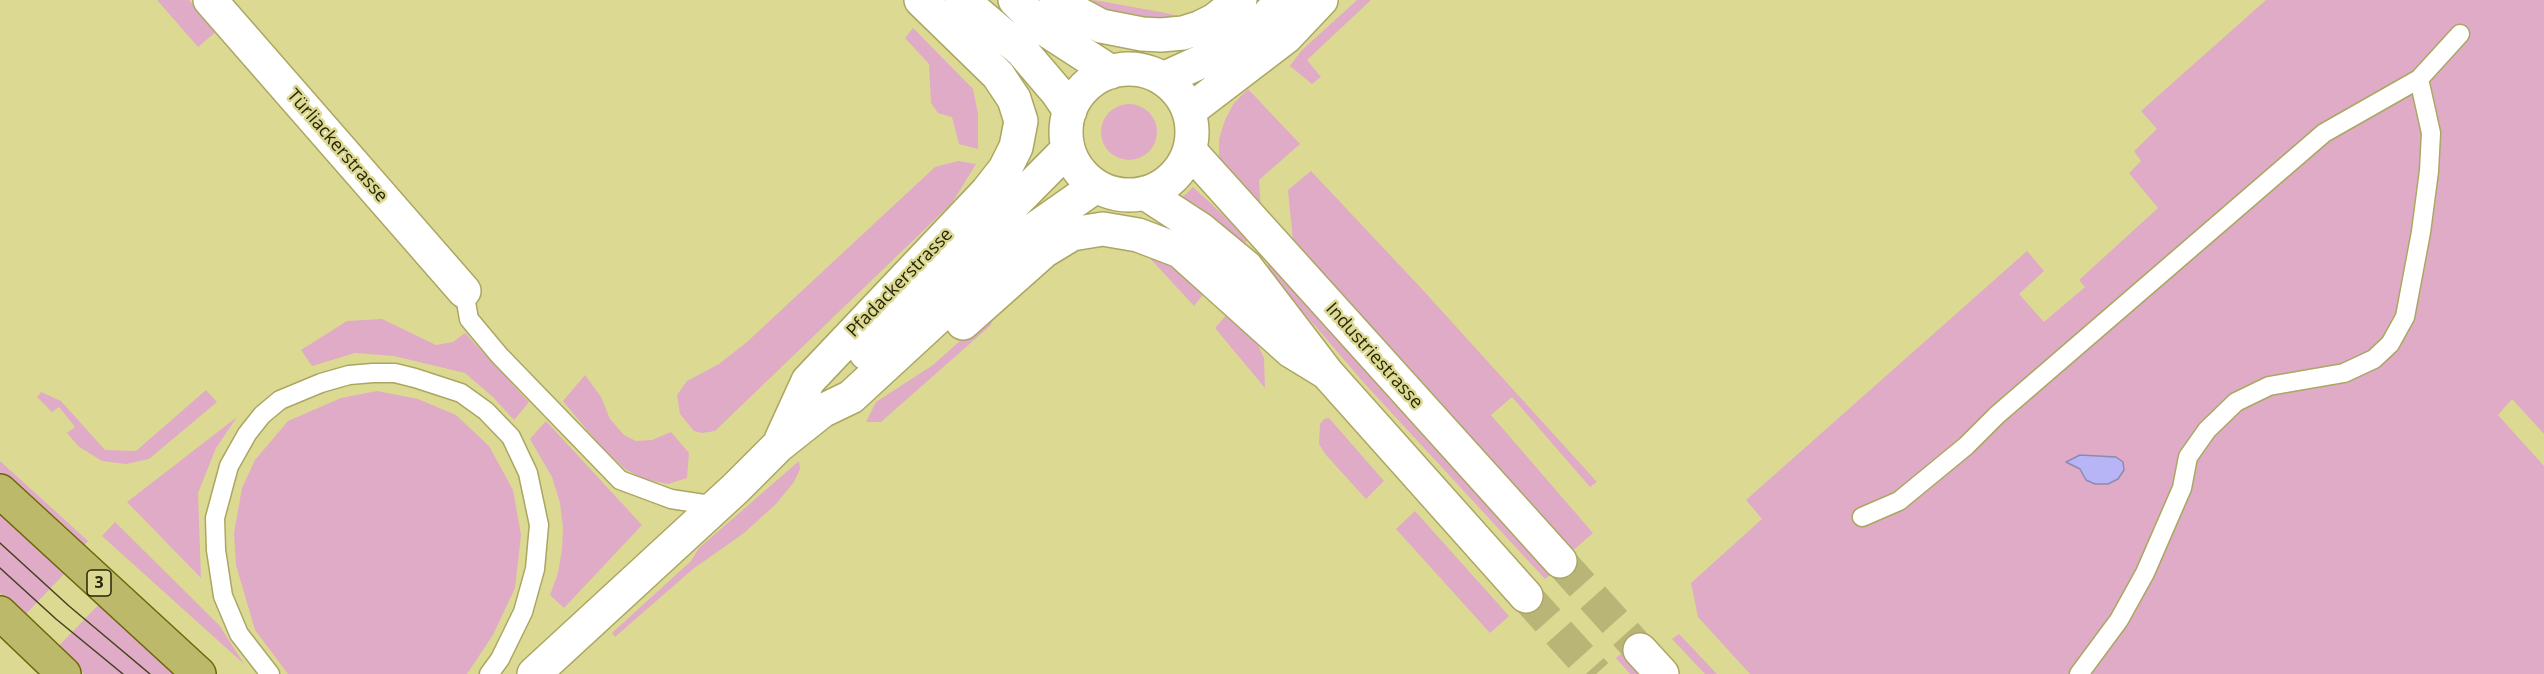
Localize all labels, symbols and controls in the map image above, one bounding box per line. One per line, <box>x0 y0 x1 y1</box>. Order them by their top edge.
street label: Türliackerstrasse <box>282 85 392 207</box>
street label: Pfadackerstrasse <box>843 224 957 342</box>
street label: Industriestrasse <box>1321 299 1427 413</box>
road number: 3 <box>87 570 111 596</box>

